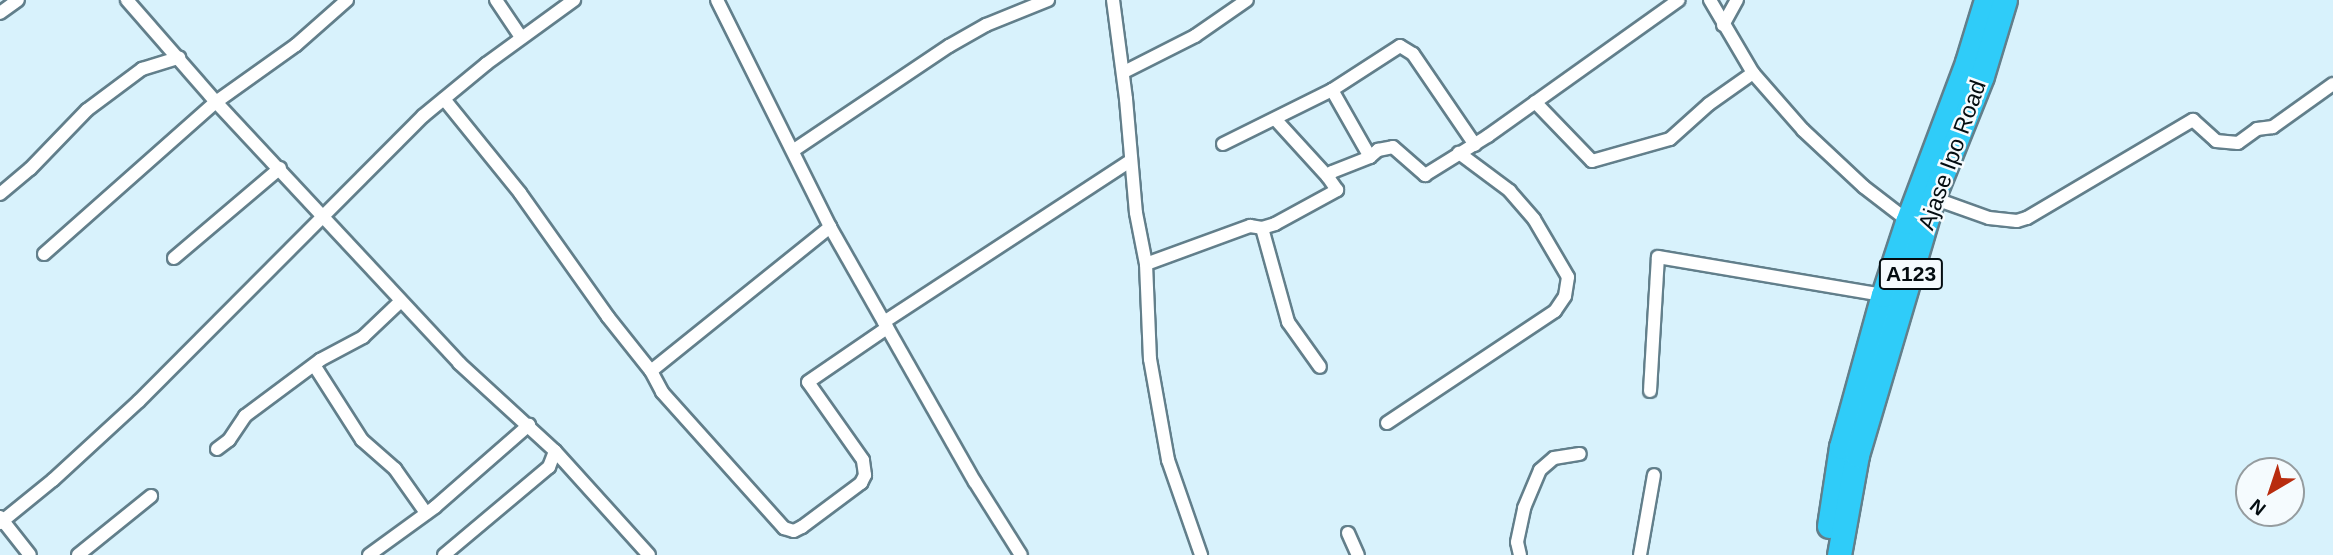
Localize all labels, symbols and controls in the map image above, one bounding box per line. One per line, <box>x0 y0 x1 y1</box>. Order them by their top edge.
street label: Ajase Ipo Road <box>1912 76 1992 234</box>
road number: A123 <box>1878 256 1944 292</box>
north arrow <box>2235 457 2305 527</box>
text: N <box>2246 495 2270 520</box>

